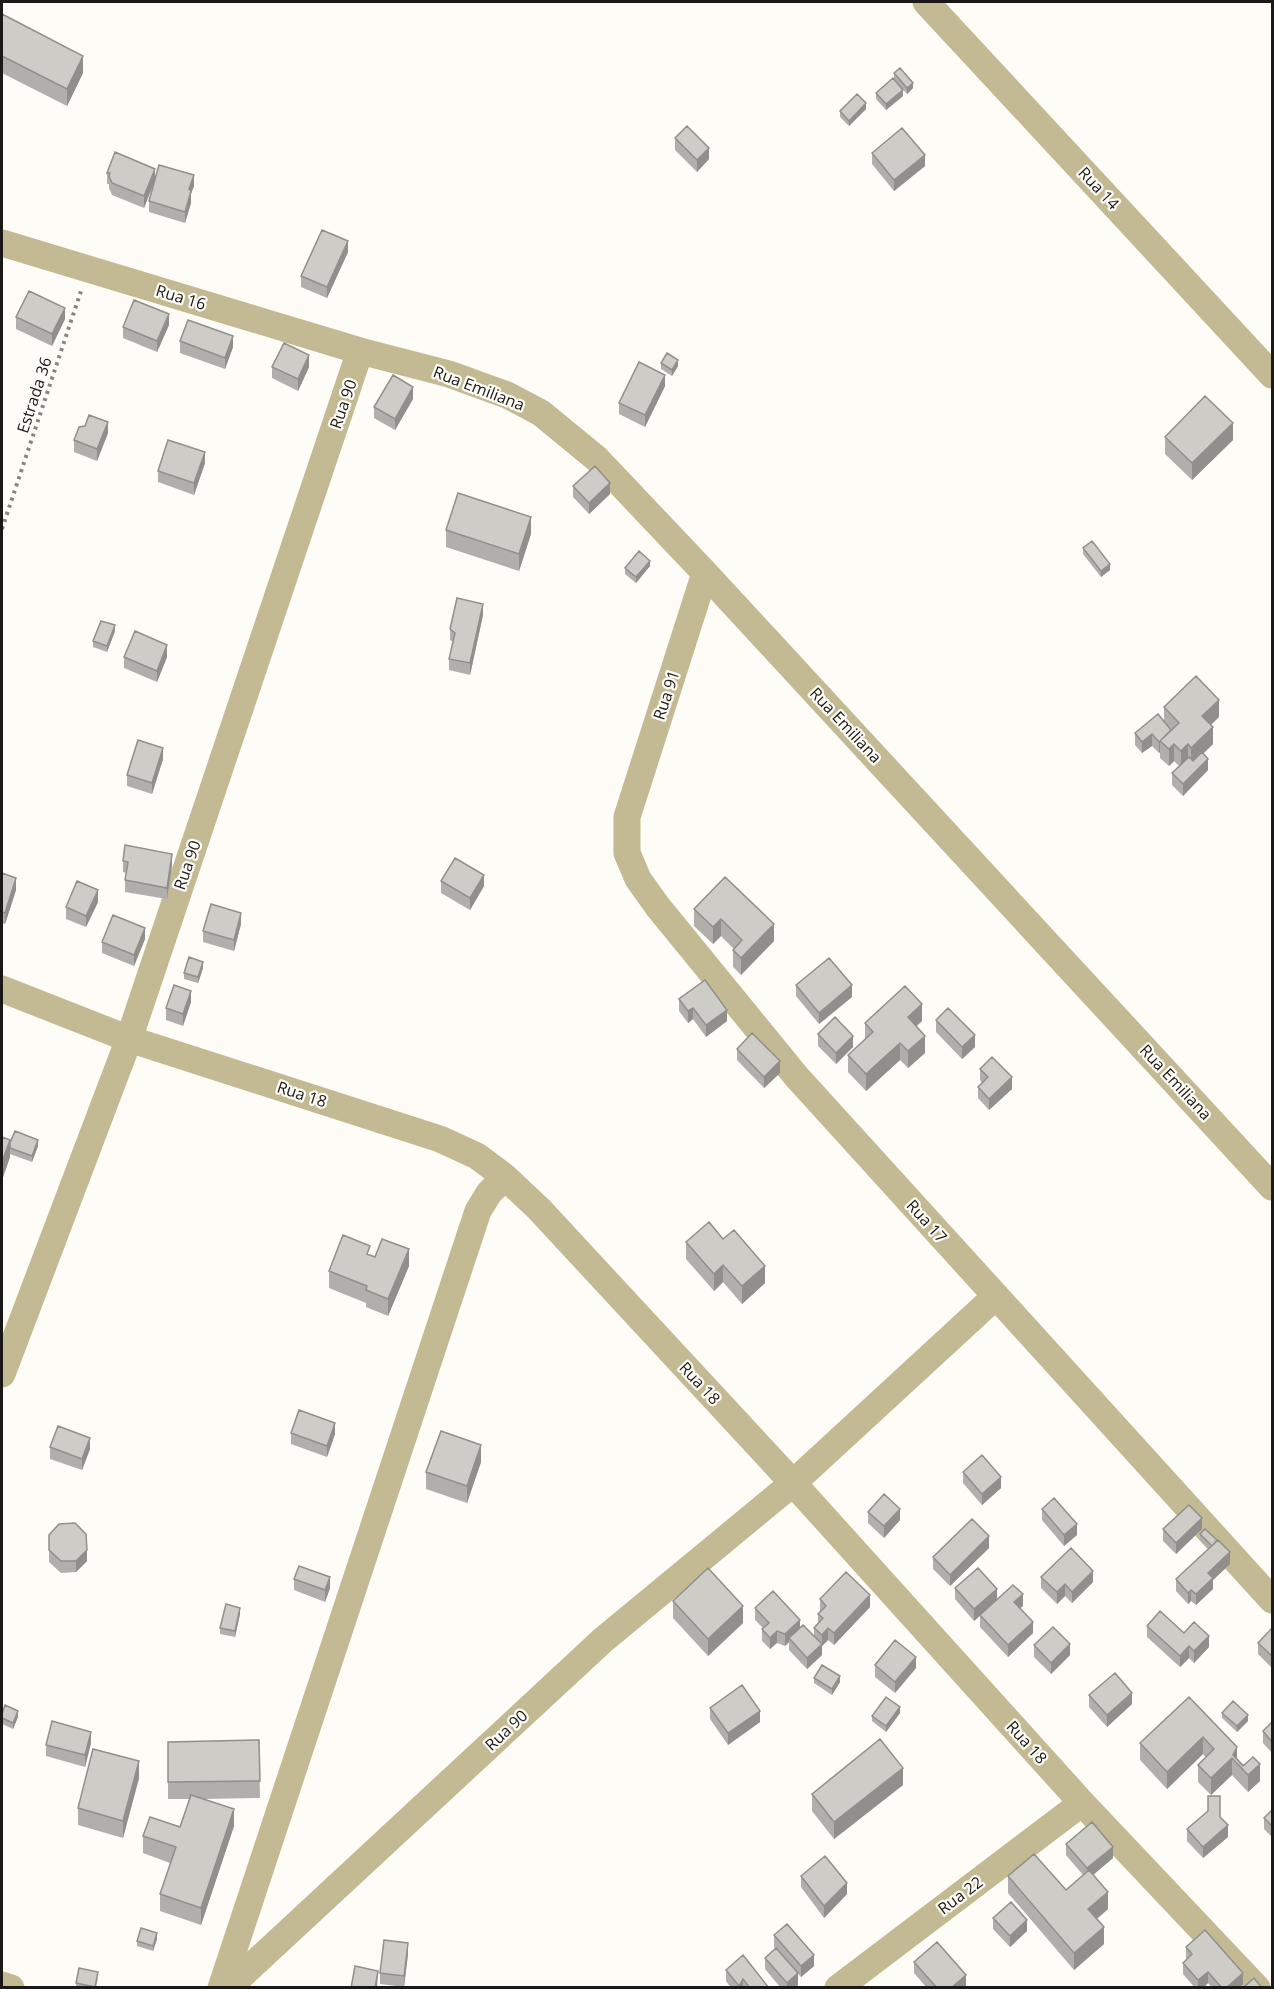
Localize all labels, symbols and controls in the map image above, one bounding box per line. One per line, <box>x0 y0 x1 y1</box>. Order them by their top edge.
street label: Rua 14 <box>1074 162 1124 214</box>
street label: Rua 16 <box>153 279 209 315</box>
street label: Estrada 36 <box>11 354 57 436</box>
street label: Rua Emiliana <box>430 361 528 415</box>
street label: Rua 90 <box>324 376 362 432</box>
street label: Rua 91 <box>648 667 684 723</box>
street label: Rua Emiliana <box>805 682 887 768</box>
street label: Rua 90 <box>168 837 206 893</box>
street label: Rua Emiliana <box>1135 1039 1217 1125</box>
street label: Rua 18 <box>274 1076 330 1112</box>
street label: Rua 17 <box>902 1195 952 1247</box>
street label: Rua 18 <box>675 1357 725 1409</box>
street label: Rua 90 <box>480 1705 532 1755</box>
street label: Rua 18 <box>1002 1716 1052 1768</box>
street label: Rua 22 <box>933 1871 987 1919</box>

